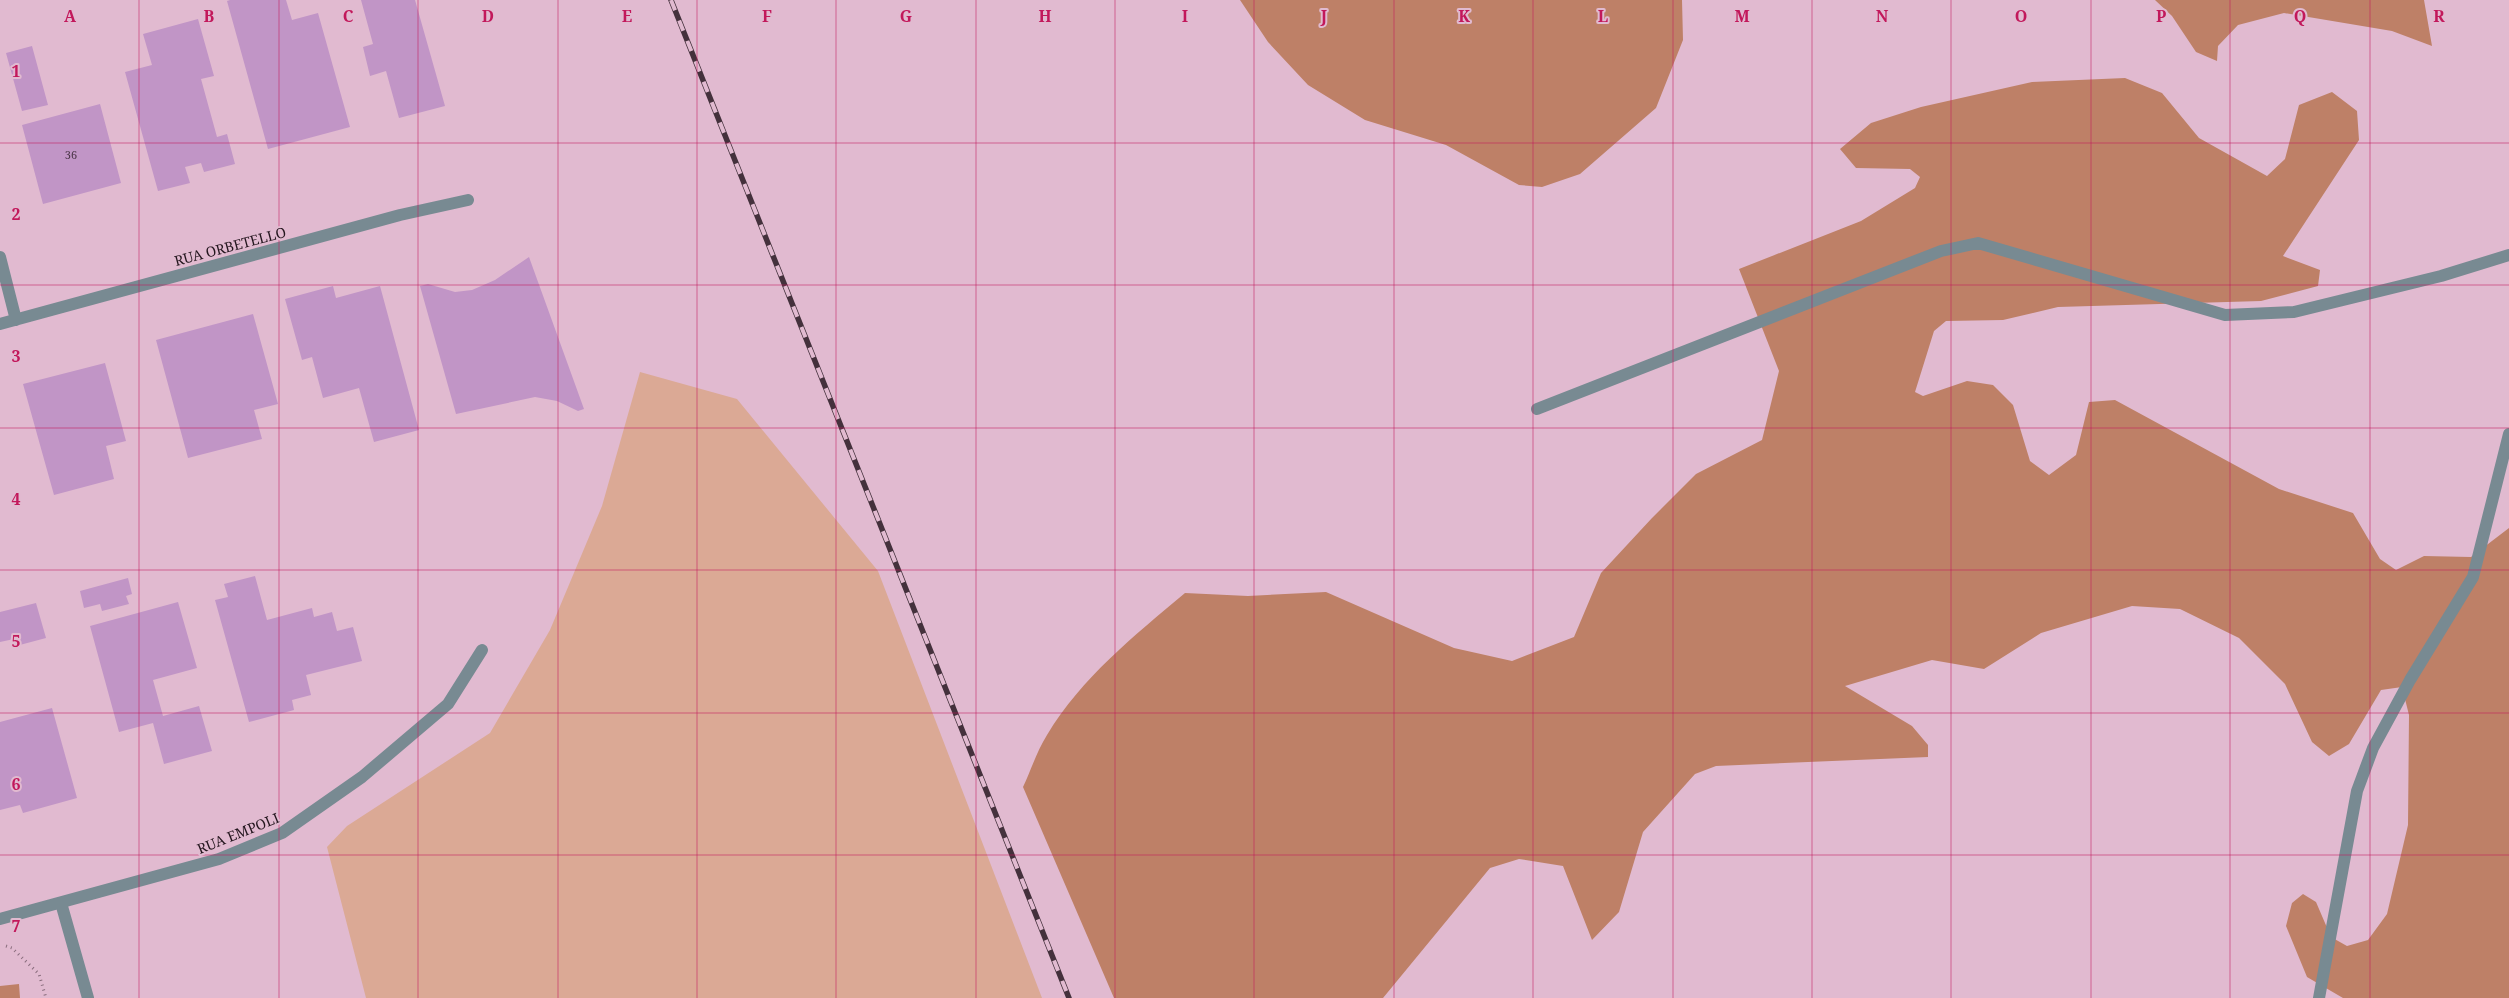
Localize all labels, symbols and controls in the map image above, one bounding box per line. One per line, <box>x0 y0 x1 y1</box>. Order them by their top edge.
text: A <box>64 5 77 27</box>
text: B <box>204 5 215 27</box>
text: C <box>343 5 354 27</box>
text: D <box>482 5 494 27</box>
text: E <box>622 5 632 27</box>
text: F <box>762 5 772 27</box>
text: G <box>900 5 912 27</box>
text: H <box>1038 5 1052 27</box>
text: I <box>1182 5 1188 27</box>
text: J <box>1320 5 1328 27</box>
text: K <box>1458 5 1470 27</box>
text: L <box>1598 5 1608 27</box>
text: M <box>1734 5 1750 27</box>
text: N <box>1876 5 1889 27</box>
text: O <box>2015 5 2027 27</box>
text: P <box>2156 5 2166 27</box>
text: Q <box>2294 5 2306 27</box>
text: R <box>2433 5 2445 27</box>
text: 1 <box>11 60 21 82</box>
house number: 36 <box>65 147 77 162</box>
text: 2 <box>11 203 21 225</box>
street label: RUA ORBETELLO <box>172 222 288 270</box>
text: 3 <box>11 345 21 367</box>
text: 4 <box>11 488 21 510</box>
text: 5 <box>11 630 21 652</box>
text: 6 <box>11 773 21 795</box>
street label: RUA EMPOLI <box>194 808 282 858</box>
text: 7 <box>11 915 21 937</box>

